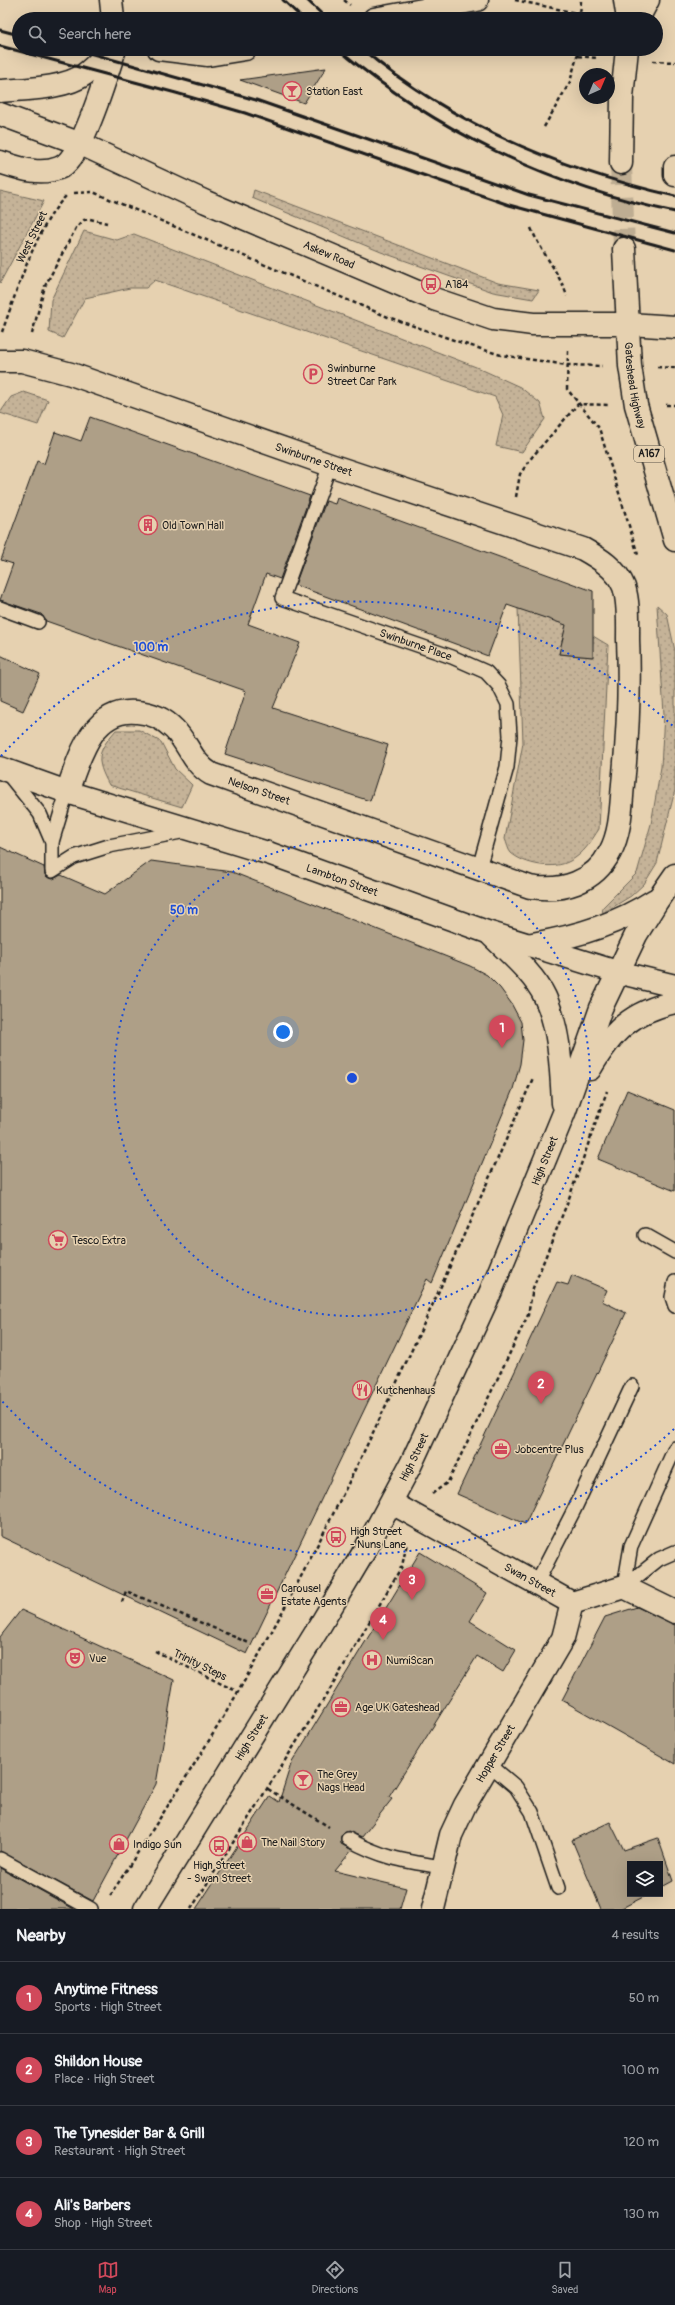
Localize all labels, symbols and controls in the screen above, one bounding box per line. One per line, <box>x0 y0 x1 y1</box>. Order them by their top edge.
search box <box>12 12 663 56</box>
icon: search <box>26 23 48 45</box>
text: Search here <box>58 25 131 44</box>
north arrow <box>579 68 615 104</box>
bar icon: Station East <box>281 80 303 102</box>
place label: Station East <box>306 85 363 98</box>
street label: West Street <box>14 208 50 265</box>
street label: Askew Road <box>301 238 357 271</box>
bus stop icon: A184 <box>420 273 442 295</box>
place label: A184 <box>445 278 469 291</box>
street label: Gateshead Highway <box>622 342 649 430</box>
place label: Swinburne Street Car Park <box>327 362 397 388</box>
parking icon: Swinburne Street Car Park <box>302 363 324 385</box>
street label: Swinburne Street <box>273 440 355 479</box>
road number: A167 <box>634 446 664 462</box>
building icon: Old Town Hall <box>137 514 159 536</box>
place label: Old Town Hall <box>162 519 224 532</box>
street label: Swinburne Place <box>378 626 454 663</box>
text: 100 m <box>134 640 169 655</box>
street label: Nelson Street <box>226 774 292 808</box>
street label: Lambton Street <box>305 861 380 899</box>
text: 50 m <box>170 903 198 918</box>
pin: 1 <box>489 1015 515 1048</box>
your location <box>273 1022 293 1042</box>
centre of rings <box>345 1071 359 1085</box>
street label: High Street <box>529 1134 561 1187</box>
supermarket icon: Tesco Extra <box>47 1229 69 1251</box>
place label: Tesco Extra <box>72 1234 126 1247</box>
pin: 2 <box>528 1371 554 1404</box>
restaurant icon: Kutchenhaus <box>351 1379 373 1401</box>
place label: Kutchenhaus <box>376 1384 435 1397</box>
street label: High Street <box>396 1430 431 1483</box>
office icon: Jobcentre Plus <box>490 1438 512 1460</box>
place label: Jobcentre Plus <box>515 1443 584 1456</box>
place label: High Street - Nuns Lane <box>350 1525 407 1551</box>
bus stop icon: High Street - Nuns Lane <box>325 1526 347 1548</box>
street label: Swan Street <box>502 1560 559 1600</box>
pin: 3 <box>399 1567 425 1600</box>
place label: Carousel Estate Agents <box>281 1582 347 1608</box>
office icon: Carousel Estate Agents <box>256 1583 278 1605</box>
pin: 4 <box>370 1607 396 1640</box>
theatre icon: Vue <box>64 1647 86 1669</box>
street label: Trinity Steps <box>171 1647 229 1684</box>
hospital icon: NumiScan <box>361 1649 383 1671</box>
place label: Vue <box>89 1652 107 1665</box>
place label: NumiScan <box>386 1654 433 1667</box>
office icon: Age UK Gateshead <box>330 1696 352 1718</box>
place label: Age UK Gateshead <box>355 1701 440 1714</box>
street label: High Street <box>232 1711 271 1763</box>
street label: Hopper Street <box>473 1722 518 1785</box>
place label: The Grey Nags Head <box>317 1768 365 1794</box>
bar icon: The Grey Nags Head <box>292 1769 314 1791</box>
shop icon: The Nail Story <box>236 1831 258 1853</box>
shop icon: Indigo Sun <box>108 1833 130 1855</box>
bus stop icon: High Street - Swan Street <box>208 1835 230 1857</box>
place label: The Nail Story <box>261 1836 325 1849</box>
place label: Indigo Sun <box>133 1838 182 1851</box>
place label: High Street - Swan Street <box>187 1859 252 1885</box>
map controls <box>627 1861 663 1897</box>
button: layers <box>627 1861 663 1897</box>
text: Nearby <box>16 1925 65 1946</box>
text: 4 results <box>612 1927 659 1943</box>
text: Anytime Fitness <box>54 1980 158 1999</box>
text: 1 <box>26 1990 32 2006</box>
text: 50 m <box>629 1990 659 2006</box>
text: Sports · High Street <box>54 1999 162 2015</box>
text: Shildon House <box>54 2052 142 2071</box>
text: 2 <box>25 2062 33 2078</box>
text: 100 m <box>622 2062 659 2078</box>
text: Place · High Street <box>54 2071 155 2087</box>
text: The Tynesider Bar & Grill <box>54 2124 205 2143</box>
text: 3 <box>25 2134 33 2150</box>
text: 120 m <box>623 2134 659 2150</box>
text: Restaurant · High Street <box>54 2143 185 2159</box>
text: Ali's Barbers <box>54 2196 131 2215</box>
text: 4 <box>25 2206 33 2222</box>
text: 130 m <box>623 2206 659 2222</box>
text: Shop · High Street <box>54 2215 152 2231</box>
tab: Map <box>97 2259 119 2296</box>
tab: Directions <box>312 2259 358 2296</box>
tab: Saved <box>551 2259 578 2296</box>

